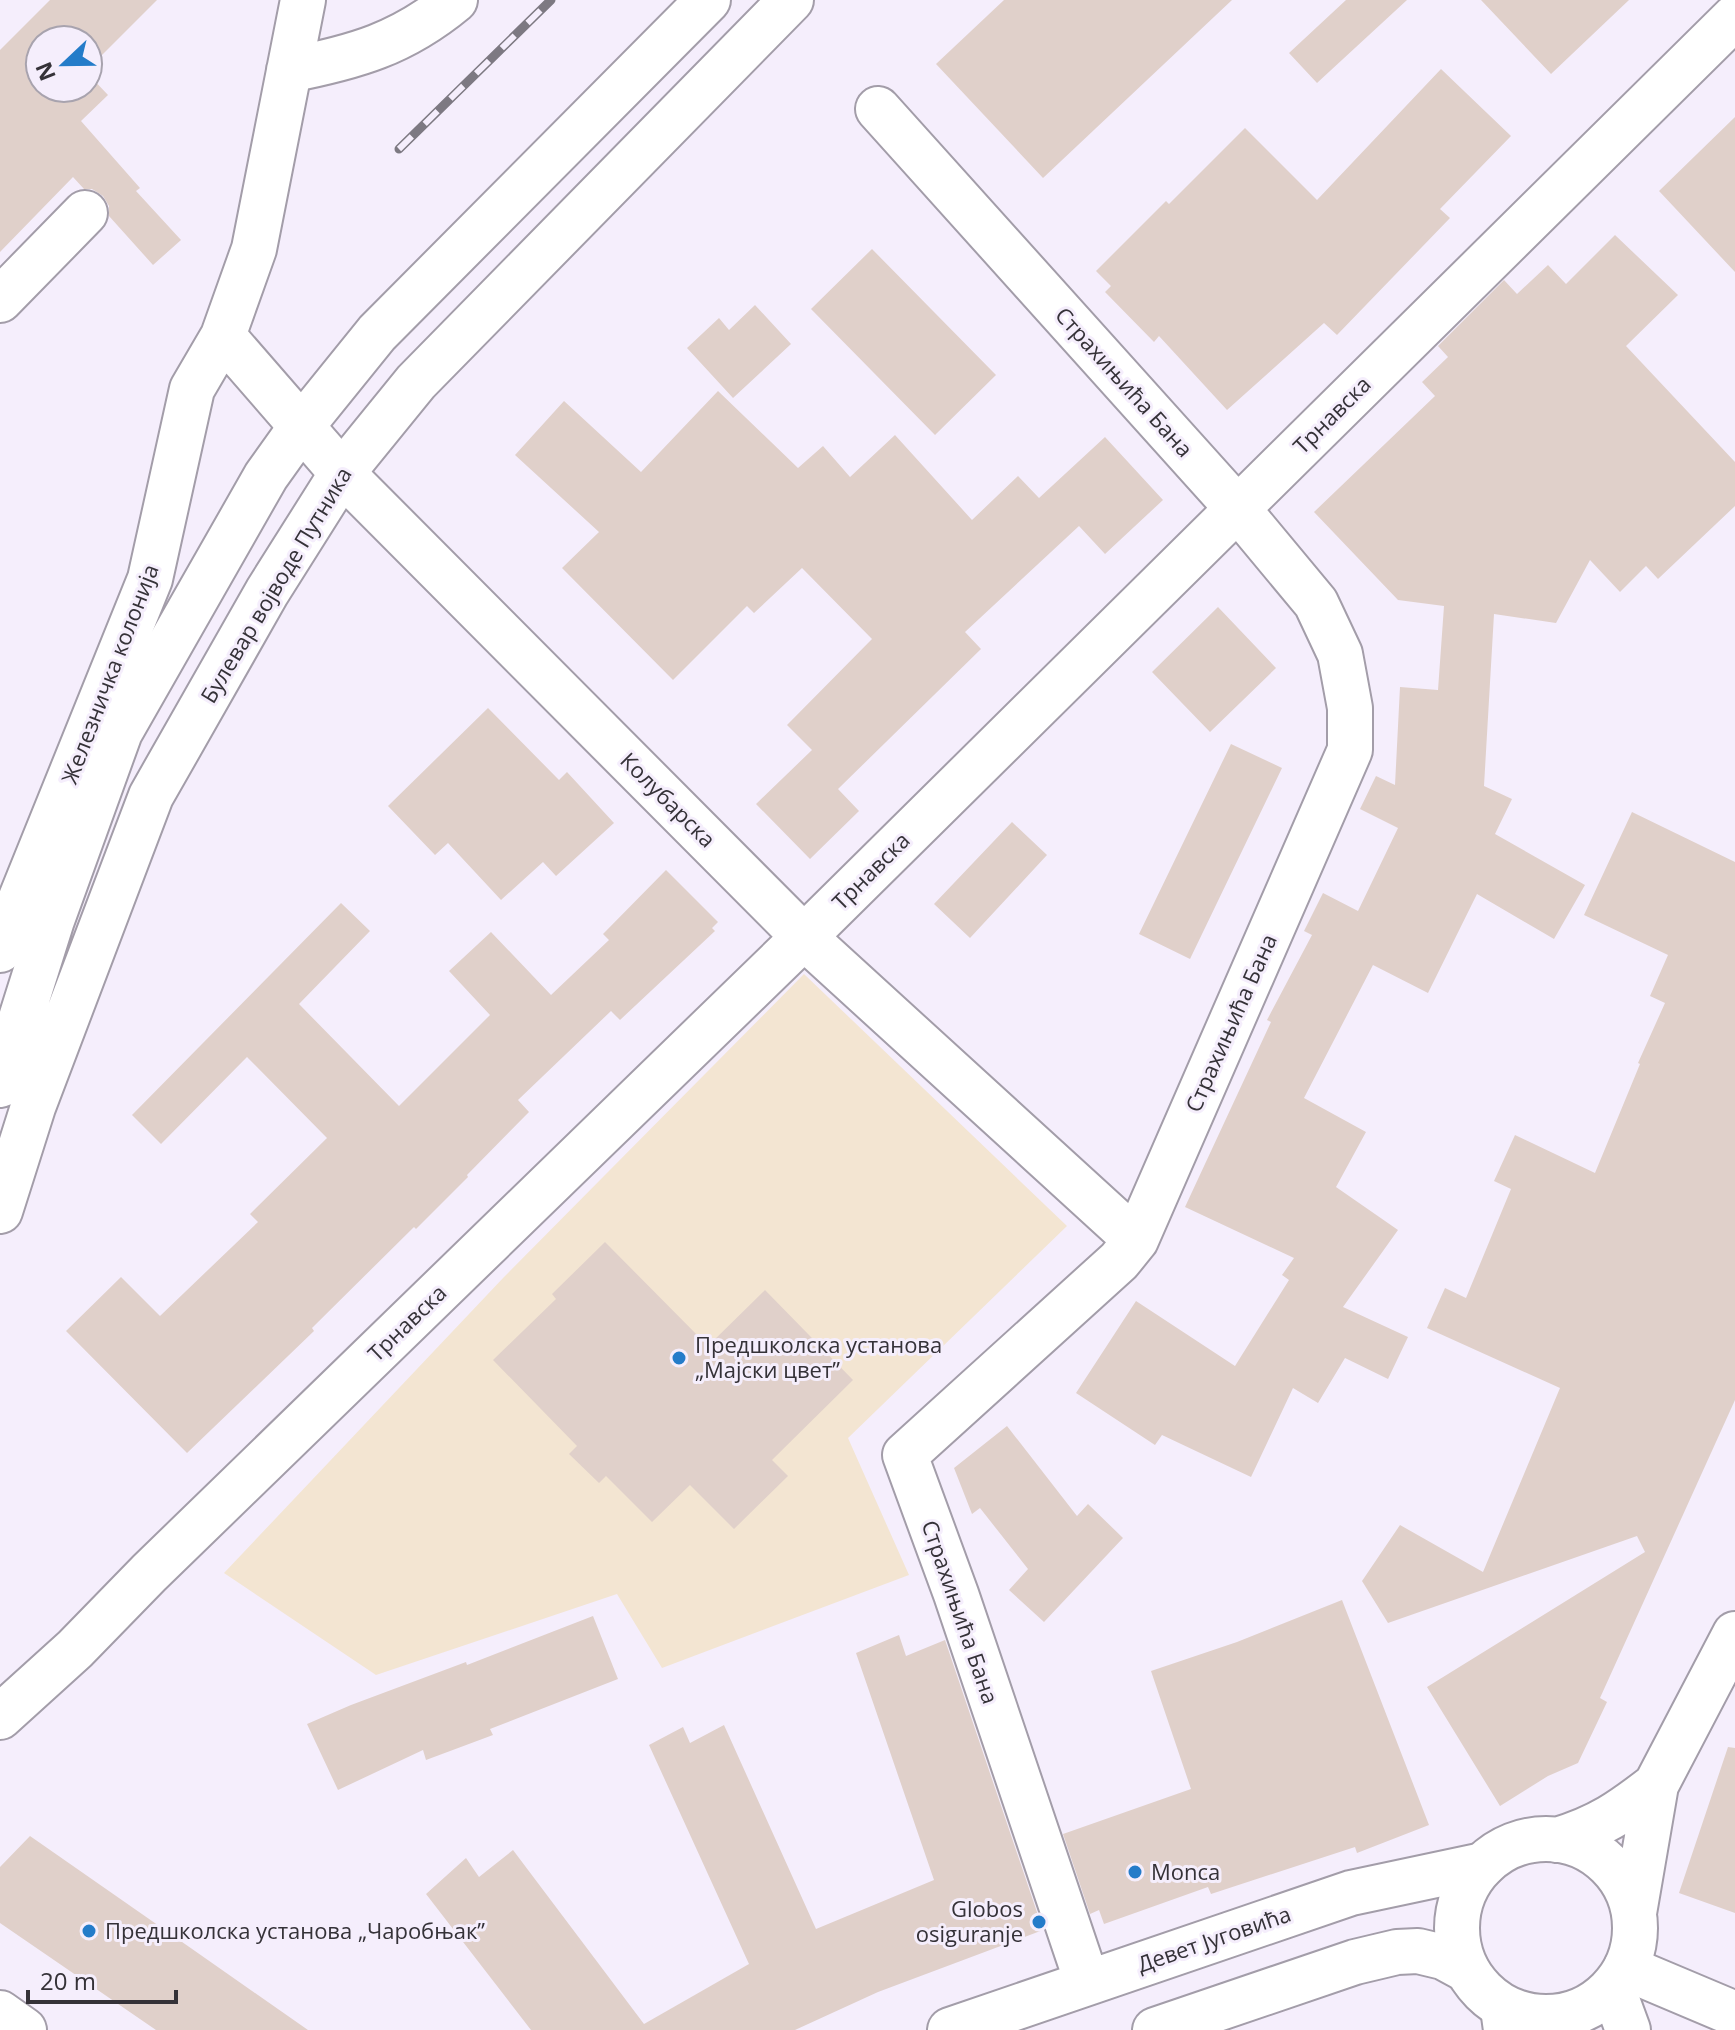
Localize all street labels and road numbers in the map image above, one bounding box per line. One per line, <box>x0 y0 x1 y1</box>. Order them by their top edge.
street label: Страхињића Бана <box>1049 300 1200 463</box>
street label: Трнавска <box>1286 369 1377 460</box>
street label: Булевар војводе Путника <box>193 461 358 708</box>
street label: Железничка колонија <box>53 559 165 788</box>
street label: Колубарска <box>615 745 723 853</box>
street label: Трнавска <box>825 825 916 916</box>
street label: Страхињића Бана <box>1177 929 1283 1116</box>
street label: Трнавска <box>360 1277 452 1367</box>
street label: Страхињића Бана <box>915 1516 1006 1707</box>
street label: Девет Југовића <box>1133 1898 1294 1978</box>

